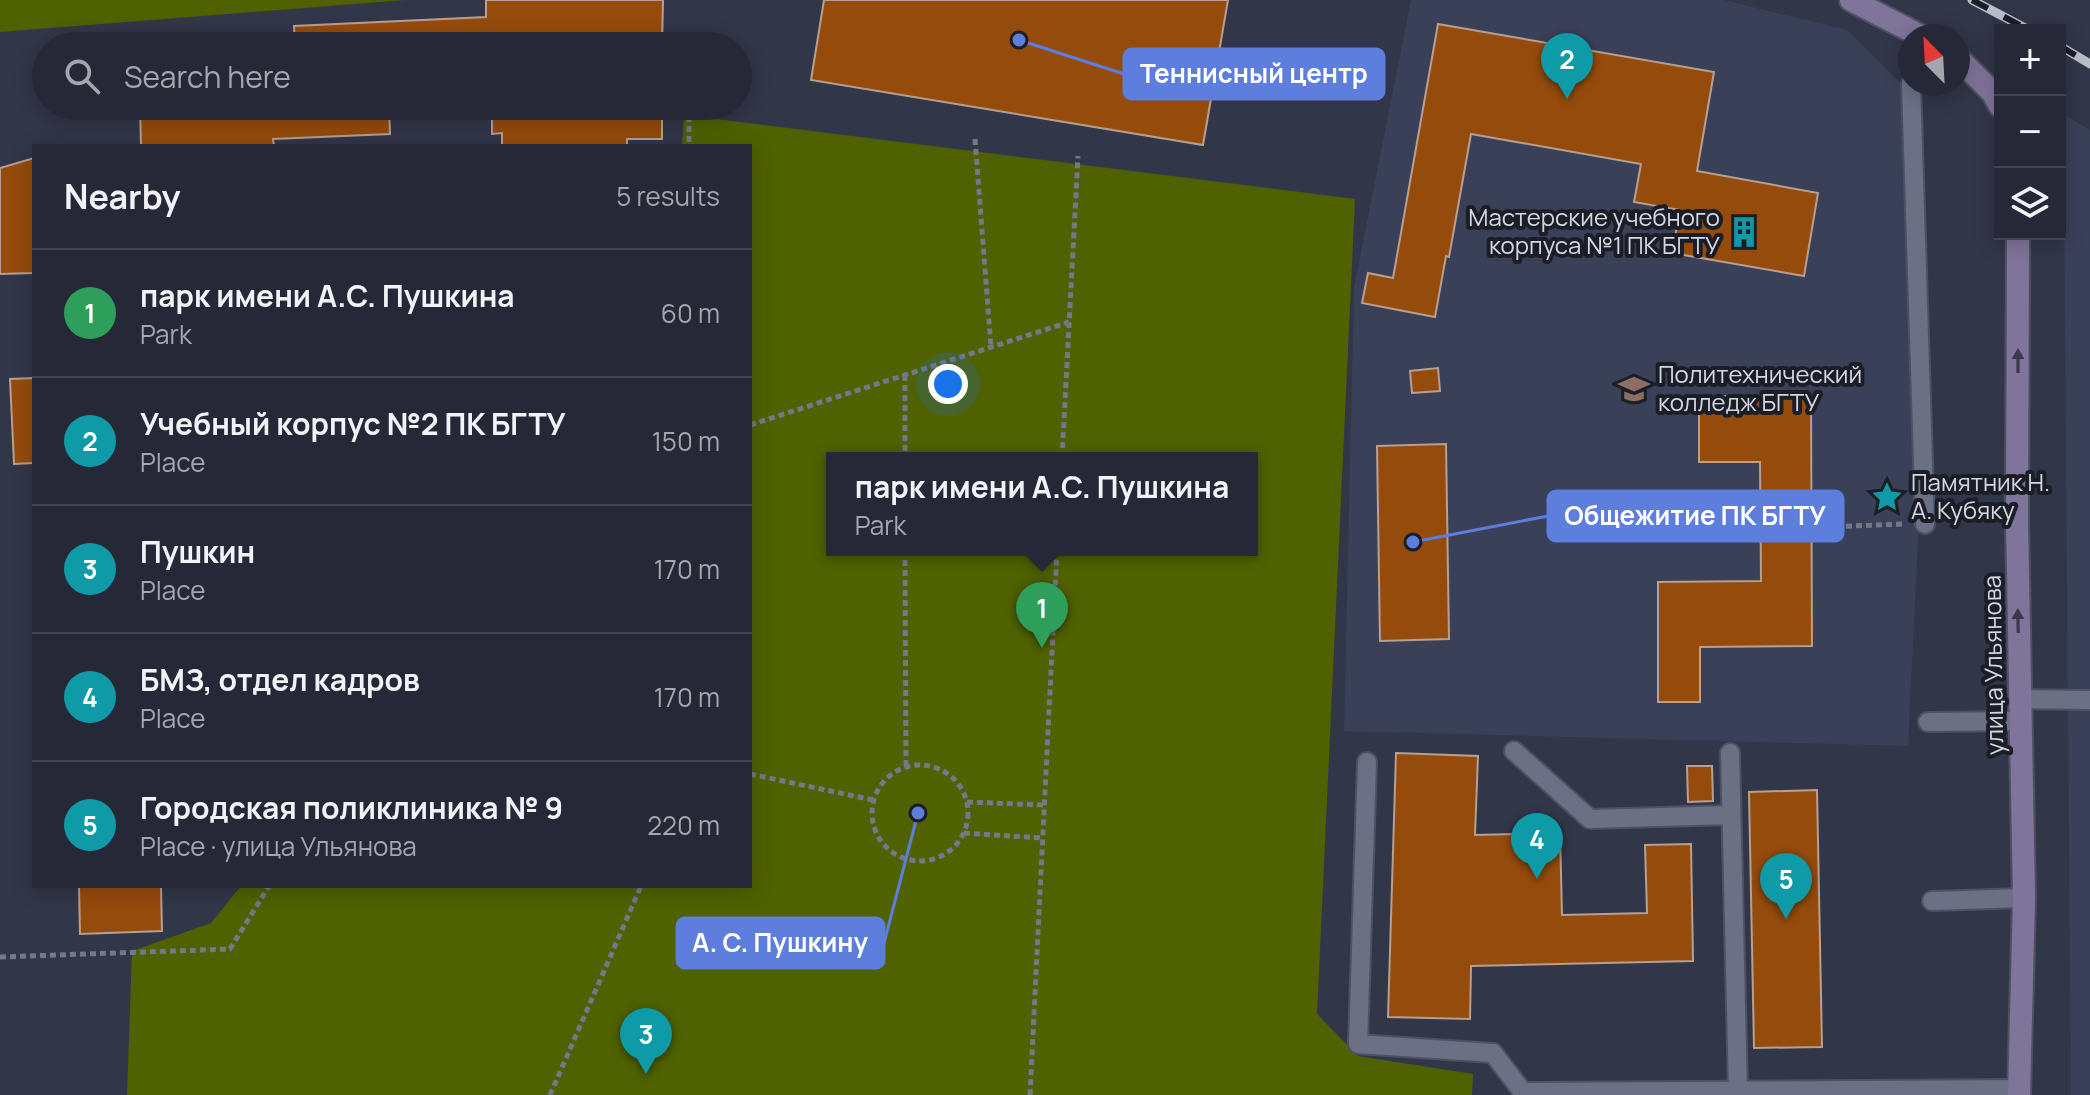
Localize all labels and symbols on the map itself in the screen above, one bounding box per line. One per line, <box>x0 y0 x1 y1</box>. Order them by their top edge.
north arrow <box>1898 24 1970 96</box>
pin: 2 <box>1541 33 1593 99</box>
callout: Теннисный центр <box>1124 49 1384 99</box>
text: Теннисный центр <box>1140 55 1368 91</box>
place label: Мастерские учебного корпуса №1 ПК БГТУ <box>1468 200 1720 261</box>
building icon: Мастерские учебного корпуса №1 ПК БГТУ <box>1727 215 1761 249</box>
one-way arrow <box>2012 348 2024 373</box>
place label: Политехнический колледж БГТУ <box>1658 357 1862 418</box>
your location <box>928 364 968 404</box>
school or university icon: Политехнический колледж БГТУ <box>1617 372 1651 406</box>
place label: Памятник Н. А. Кубяку <box>1911 465 2050 526</box>
place icon: Памятник Н. А. Кубяку <box>1870 480 1904 514</box>
callout: Общежитие ПК БГТУ <box>1548 491 1843 541</box>
text: Общежитие ПК БГТУ <box>1564 497 1826 533</box>
street label: улица Ульянова <box>1974 575 2011 755</box>
pin: 1 <box>1016 582 1068 648</box>
one-way arrow <box>2012 608 2024 633</box>
pin: 4 <box>1511 813 1563 879</box>
pin: 5 <box>1760 853 1812 919</box>
callout: А. С. Пушкину <box>677 918 884 968</box>
text: А. С. Пушкину <box>692 924 868 960</box>
pin: 3 <box>620 1008 672 1074</box>

